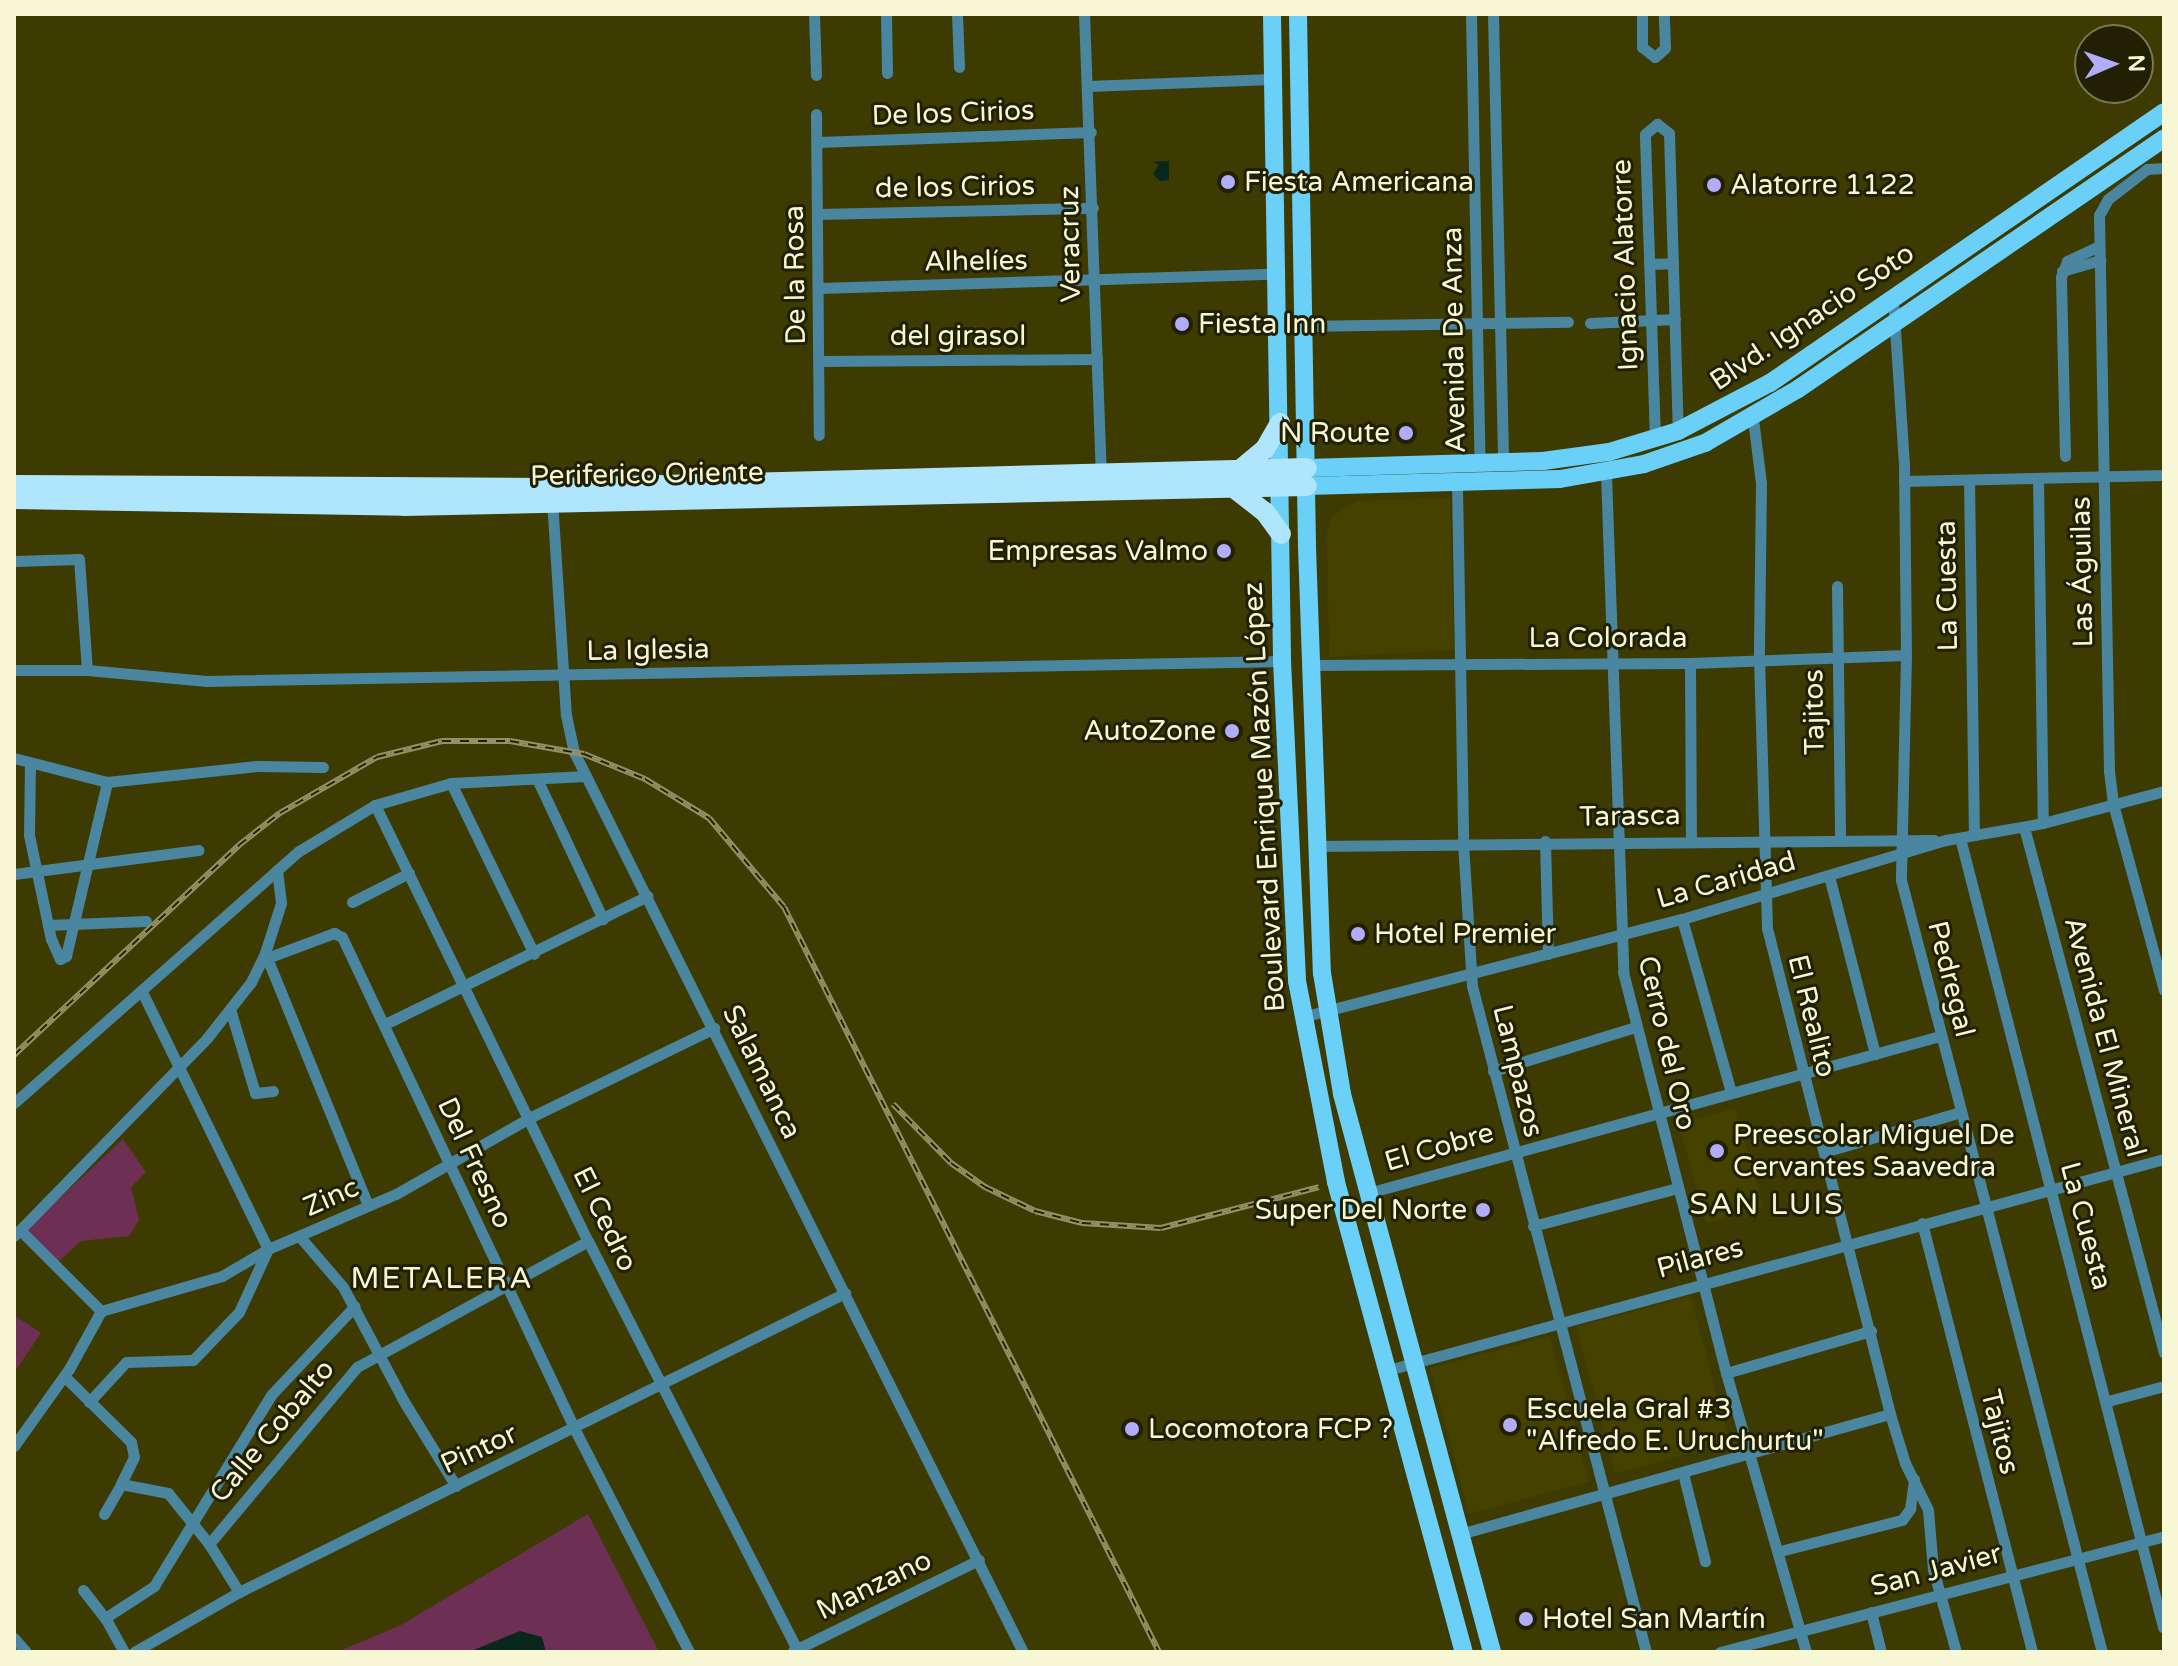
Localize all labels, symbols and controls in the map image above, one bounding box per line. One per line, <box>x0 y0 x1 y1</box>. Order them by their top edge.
north arrow <box>2074 24 2154 104</box>
text: N <box>2123 54 2149 73</box>
street label: De los Cirios <box>871 93 1035 133</box>
street label: Ignacio Alatorre <box>1605 159 1645 371</box>
place label: Fiesta Americana <box>1244 165 1474 199</box>
place label: Alatorre 1122 <box>1730 168 1915 202</box>
street label: de los Cirios <box>875 169 1035 205</box>
marker: Fiesta Americana <box>1219 173 1237 191</box>
marker: Alatorre 1122 <box>1705 176 1723 194</box>
street label: Veracruz <box>1052 185 1088 303</box>
street label: De la Rosa <box>777 205 813 345</box>
street label: Avenida De Anza <box>1435 227 1473 453</box>
street label: Blvd. Ignacio Soto <box>1704 236 1920 398</box>
street label: Alhelíes <box>924 243 1028 279</box>
place label: Fiesta Inn <box>1198 307 1326 341</box>
marker: Fiesta Inn <box>1173 315 1191 333</box>
street label: del girasol <box>890 319 1026 353</box>
place label: N Route <box>1280 416 1390 450</box>
marker: N Route <box>1397 424 1415 442</box>
street label: Periferico Oriente <box>530 455 764 493</box>
street label: Las Águilas <box>2064 496 2100 648</box>
street label: La Cuesta <box>1929 520 1965 652</box>
place label: Empresas Valmo <box>988 534 1208 568</box>
marker: Empresas Valmo <box>1215 542 1233 560</box>
street label: Boulevard Enrique Mazón López <box>1236 581 1292 1013</box>
street label: La Colorada <box>1528 621 1688 655</box>
street label: La Iglesia <box>586 632 710 668</box>
street label: Tajitos <box>1796 669 1832 755</box>
place label: AutoZone <box>1083 714 1216 748</box>
marker: AutoZone <box>1223 722 1241 740</box>
street label: Tarasca <box>1579 798 1681 834</box>
street label: La Caridad <box>1653 844 1799 916</box>
street label: Avenida El Mineral <box>2057 913 2153 1161</box>
place label: Hotel Premier <box>1374 917 1556 951</box>
street label: Pedregal <box>1920 917 1982 1041</box>
marker: Hotel Premier <box>1349 925 1367 943</box>
street label: El Realito <box>1781 951 1843 1081</box>
street label: Cerro del Oro <box>1631 953 1703 1133</box>
street label: Salamanca <box>715 1000 809 1144</box>
street label: Lampazos <box>1485 1001 1551 1141</box>
street label: Del Fresno <box>430 1092 520 1234</box>
street label: El Cobre <box>1381 1115 1497 1179</box>
place label: Preescolar Miguel De Cervantes Saavedra <box>1733 1118 2014 1184</box>
marker: Preescolar Miguel De Cervantes Saavedra <box>1708 1142 1726 1160</box>
street label: La Cuesta <box>2053 1158 2119 1294</box>
street label: El Cedro <box>565 1161 645 1277</box>
street label: Zinc <box>298 1170 364 1224</box>
district label: SAN LUIS <box>1689 1187 1845 1223</box>
place label: Super Del Norte <box>1255 1193 1467 1227</box>
marker: Super Del Norte <box>1474 1201 1492 1219</box>
street label: Pilares <box>1653 1230 1747 1286</box>
district label: METALERA <box>350 1261 534 1297</box>
street label: Calle Cobalto <box>202 1353 342 1509</box>
street label: Tajitos <box>1973 1386 2027 1478</box>
place label: Escuela Gral #3 "Alfredo E. Uruchurtu" <box>1526 1392 1824 1458</box>
place label: Locomotora FCP ? <box>1148 1412 1393 1446</box>
marker: Escuela Gral #3 "Alfredo E. Uruchurtu" <box>1501 1416 1519 1434</box>
street label: Pintor <box>435 1417 523 1481</box>
marker: Locomotora FCP ? <box>1123 1420 1141 1438</box>
street label: San Javier <box>1867 1536 2005 1604</box>
street label: Manzano <box>811 1543 937 1627</box>
place label: Hotel San Martín <box>1542 1602 1766 1636</box>
marker: Hotel San Martín <box>1517 1610 1535 1628</box>

